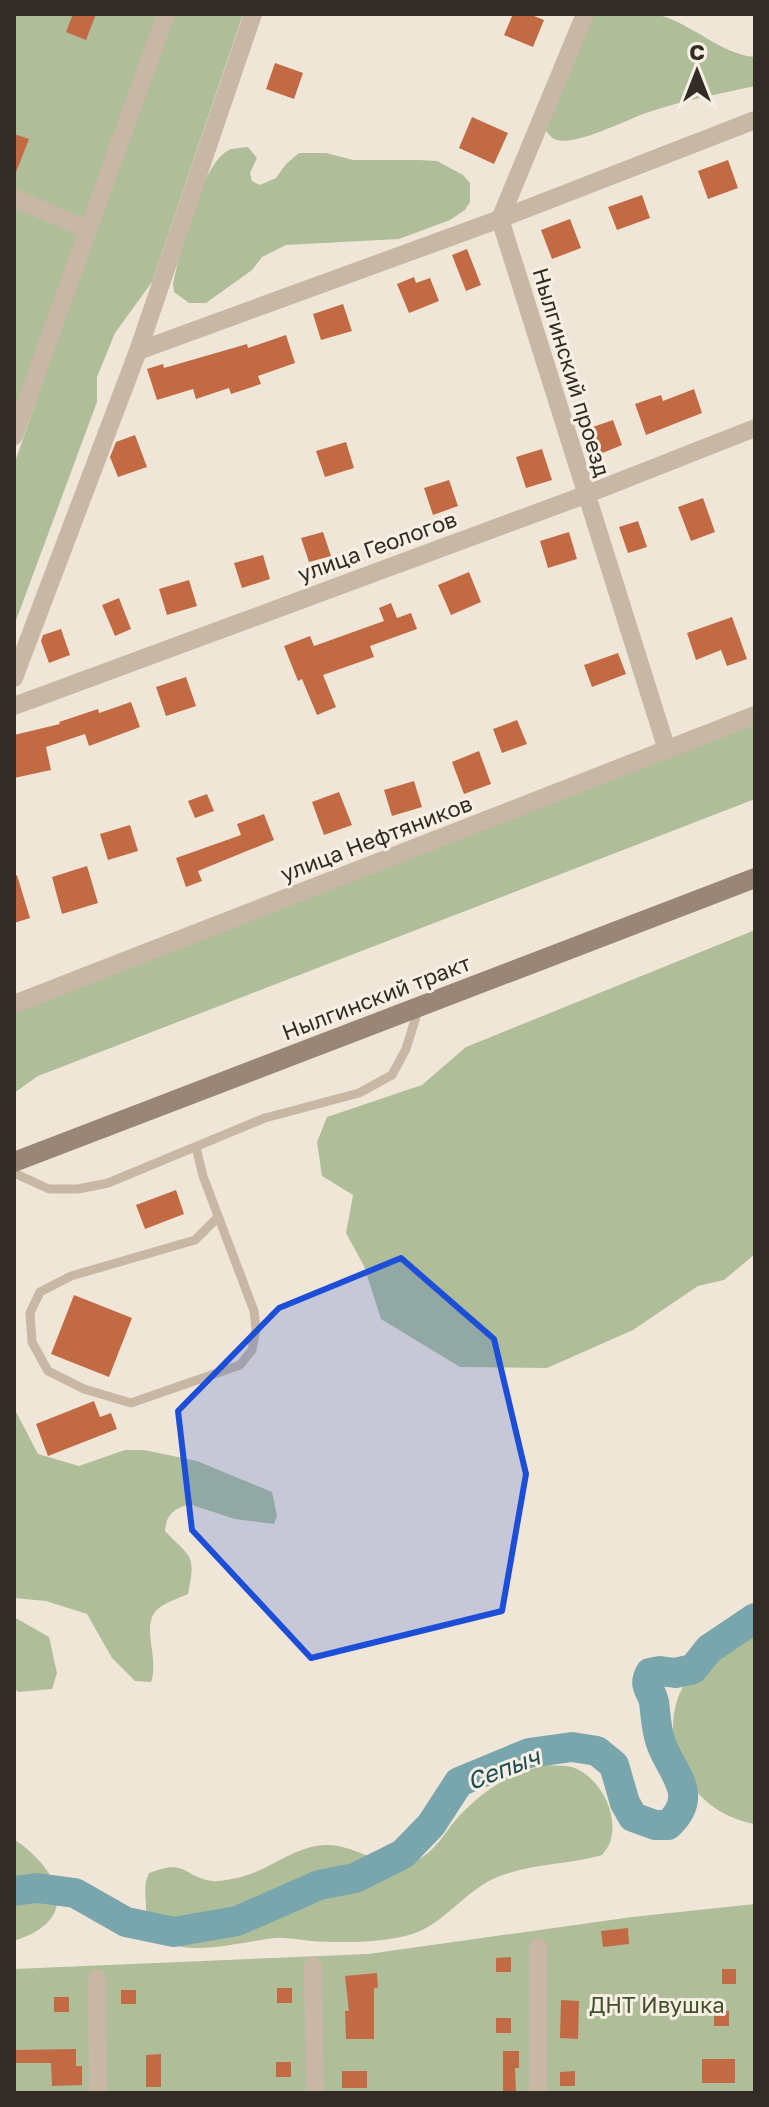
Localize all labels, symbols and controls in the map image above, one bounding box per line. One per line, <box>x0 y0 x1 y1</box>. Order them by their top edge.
north arrow <box>657 32 737 112</box>
text: С <box>689 38 705 65</box>
street label: Нылгинский проезд <box>527 264 617 480</box>
street label: улица Геологов <box>294 505 460 587</box>
street label: улица Нефтяников <box>276 789 476 887</box>
street label: Нылгинский тракт <box>278 949 474 1045</box>
water label: Сепыч <box>463 1740 545 1795</box>
park label: ДНТ Ивушка <box>589 1991 725 2018</box>

